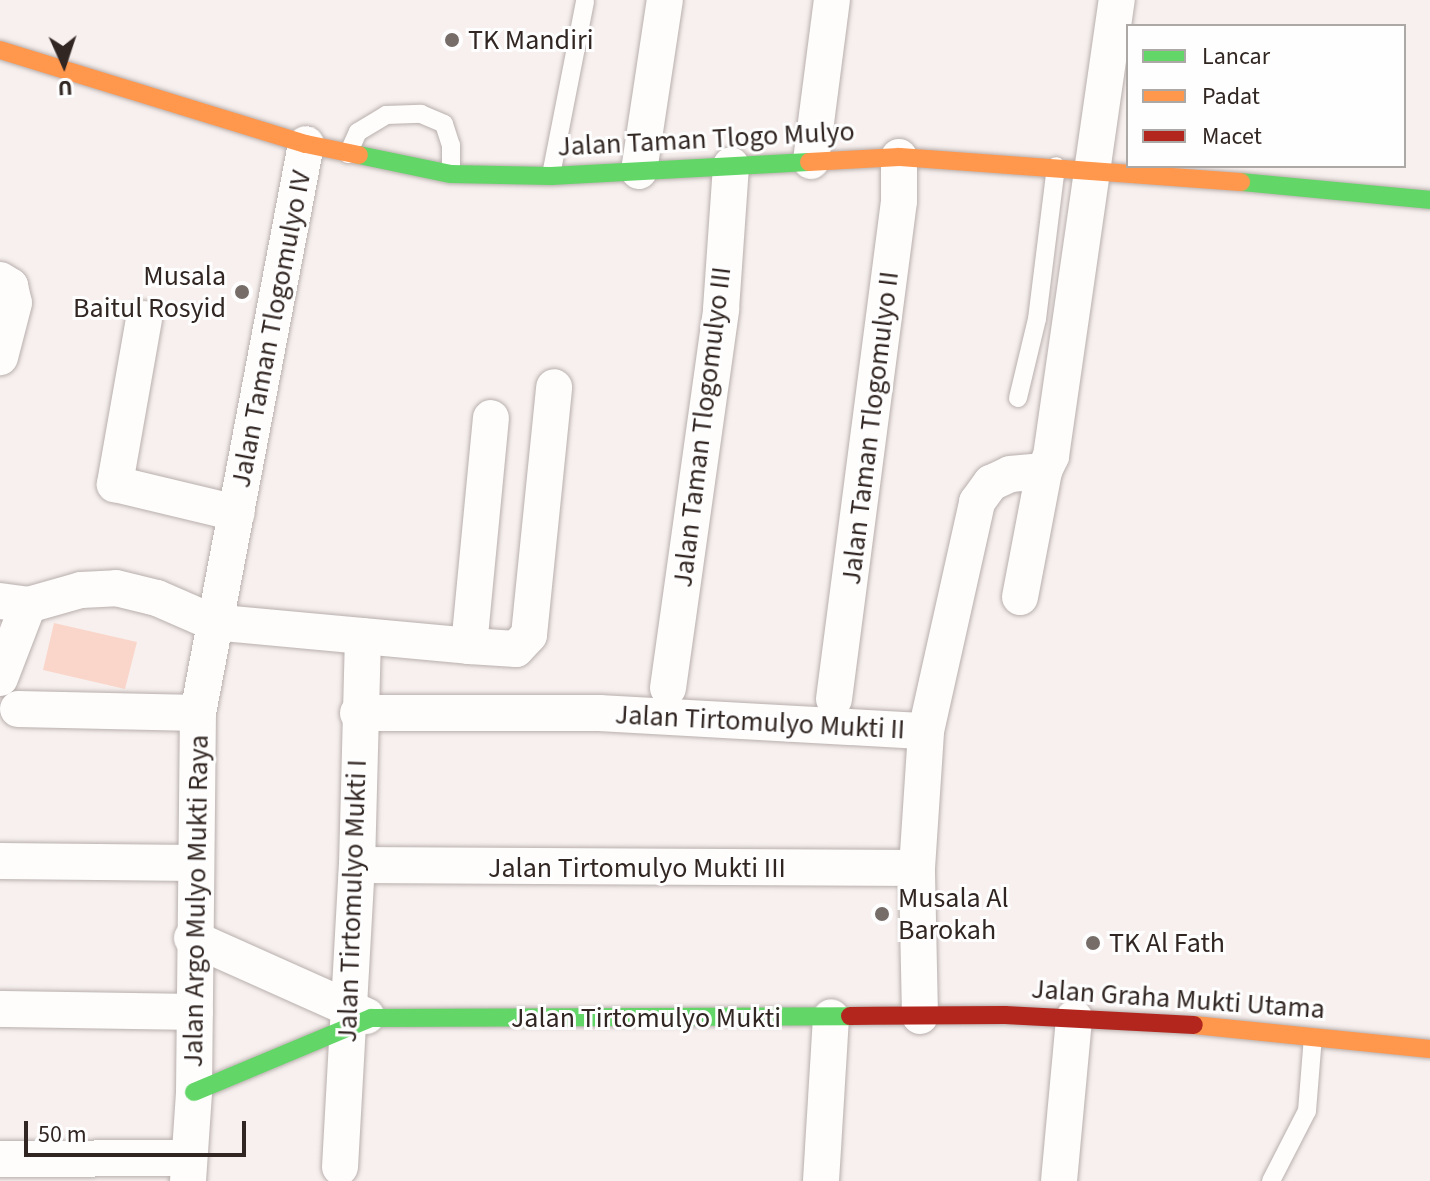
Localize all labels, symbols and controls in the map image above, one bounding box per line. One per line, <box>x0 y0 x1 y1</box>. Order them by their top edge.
place label: TK Mandiri <box>468 23 594 57</box>
north arrow <box>24 24 104 104</box>
legend <box>1126 24 1406 168</box>
marker: TK Mandiri <box>443 31 461 49</box>
text: Lancar <box>1202 39 1270 74</box>
text: U <box>57 72 73 104</box>
text: Padat <box>1202 79 1260 114</box>
street label: Jalan Taman Tlogo Mulyo <box>556 114 856 164</box>
text: Macet <box>1202 119 1262 154</box>
street label: Jalan Taman Tlogomulyo IV <box>224 168 318 490</box>
place label: Musala Baitul Rosyid <box>73 259 226 325</box>
street label: Jalan Taman Tlogomulyo III <box>666 265 738 589</box>
street label: Jalan Taman Tlogomulyo II <box>834 269 906 587</box>
marker: Musala Baitul Rosyid <box>233 283 251 301</box>
street label: Jalan Tirtomulyo Mukti II <box>614 698 906 746</box>
street label: Jalan Argo Mulyo Mukti Raya <box>176 734 216 1068</box>
street label: Jalan Tirtomulyo Mukti I <box>330 759 374 1043</box>
street label: Jalan Tirtomulyo Mukti III <box>488 851 786 885</box>
place label: Musala Al Barokah <box>898 881 1009 947</box>
marker: Musala Al Barokah <box>873 905 891 923</box>
place label: TK Al Fath <box>1109 926 1225 960</box>
marker: TK Al Fath <box>1084 934 1102 952</box>
street label: Jalan Graha Mukti Utama <box>1030 972 1326 1026</box>
street label: Jalan Tirtomulyo Mukti <box>511 1001 781 1035</box>
scale bar <box>28 1105 250 1155</box>
text: 50 m <box>38 1117 87 1152</box>

